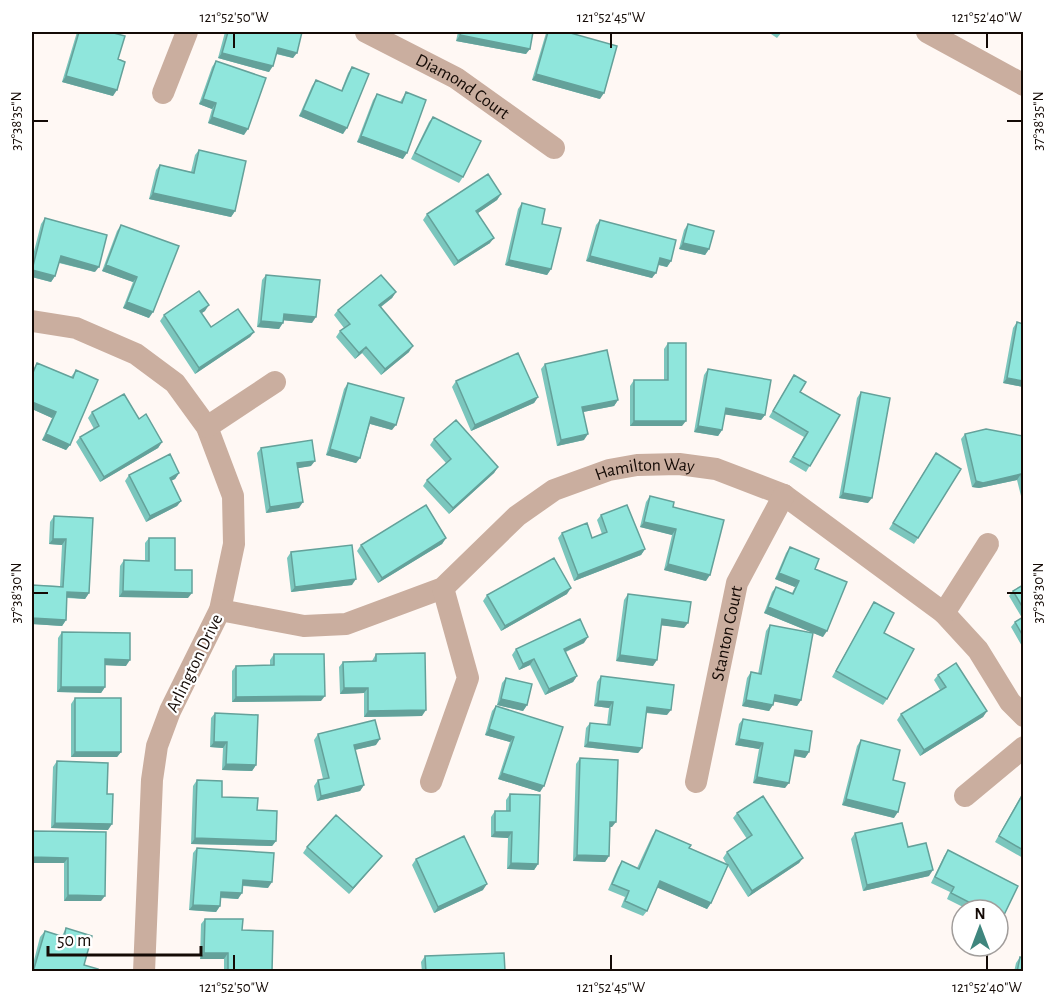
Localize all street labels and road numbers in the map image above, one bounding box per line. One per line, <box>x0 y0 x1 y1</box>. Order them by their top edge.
street label: Diamond Court <box>413 51 513 123</box>
street label: Hamilton Way <box>593 456 696 484</box>
street label: Stanton Court <box>709 584 746 682</box>
street label: Arlington Drive <box>163 612 226 715</box>

